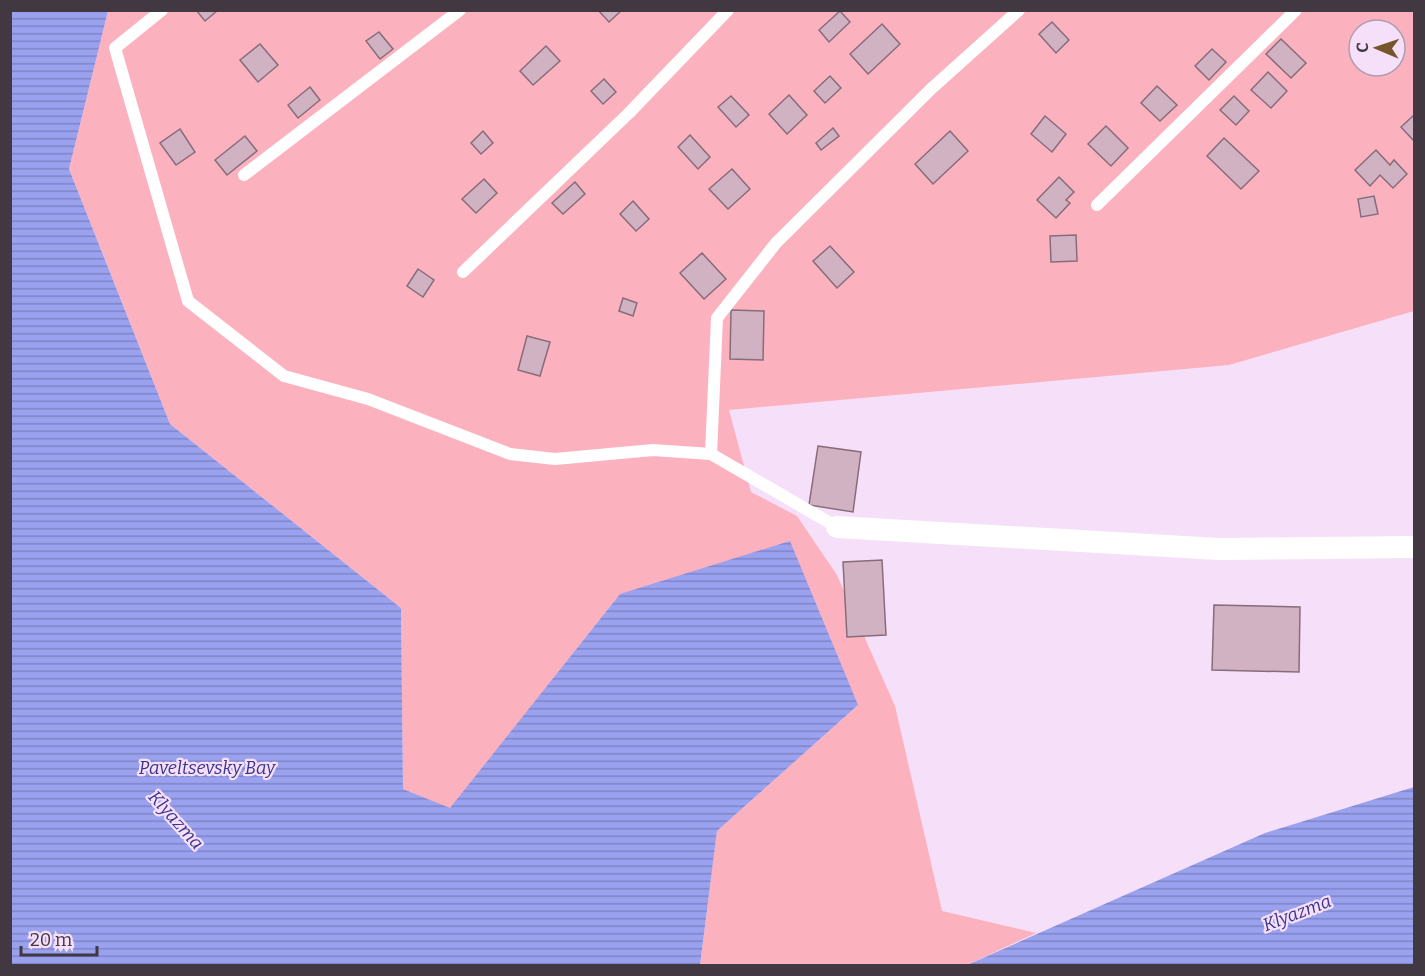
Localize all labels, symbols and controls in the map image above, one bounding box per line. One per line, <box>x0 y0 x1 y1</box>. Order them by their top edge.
north arrow <box>1347 18 1407 78</box>
text: С <box>1353 42 1372 53</box>
water label: Paveltsevsky Bay <box>139 757 276 779</box>
water label: Klyazma <box>144 786 208 854</box>
water label: Klyazma <box>1260 890 1334 936</box>
scale bar <box>21 919 98 957</box>
text: 20 m <box>30 929 72 951</box>

